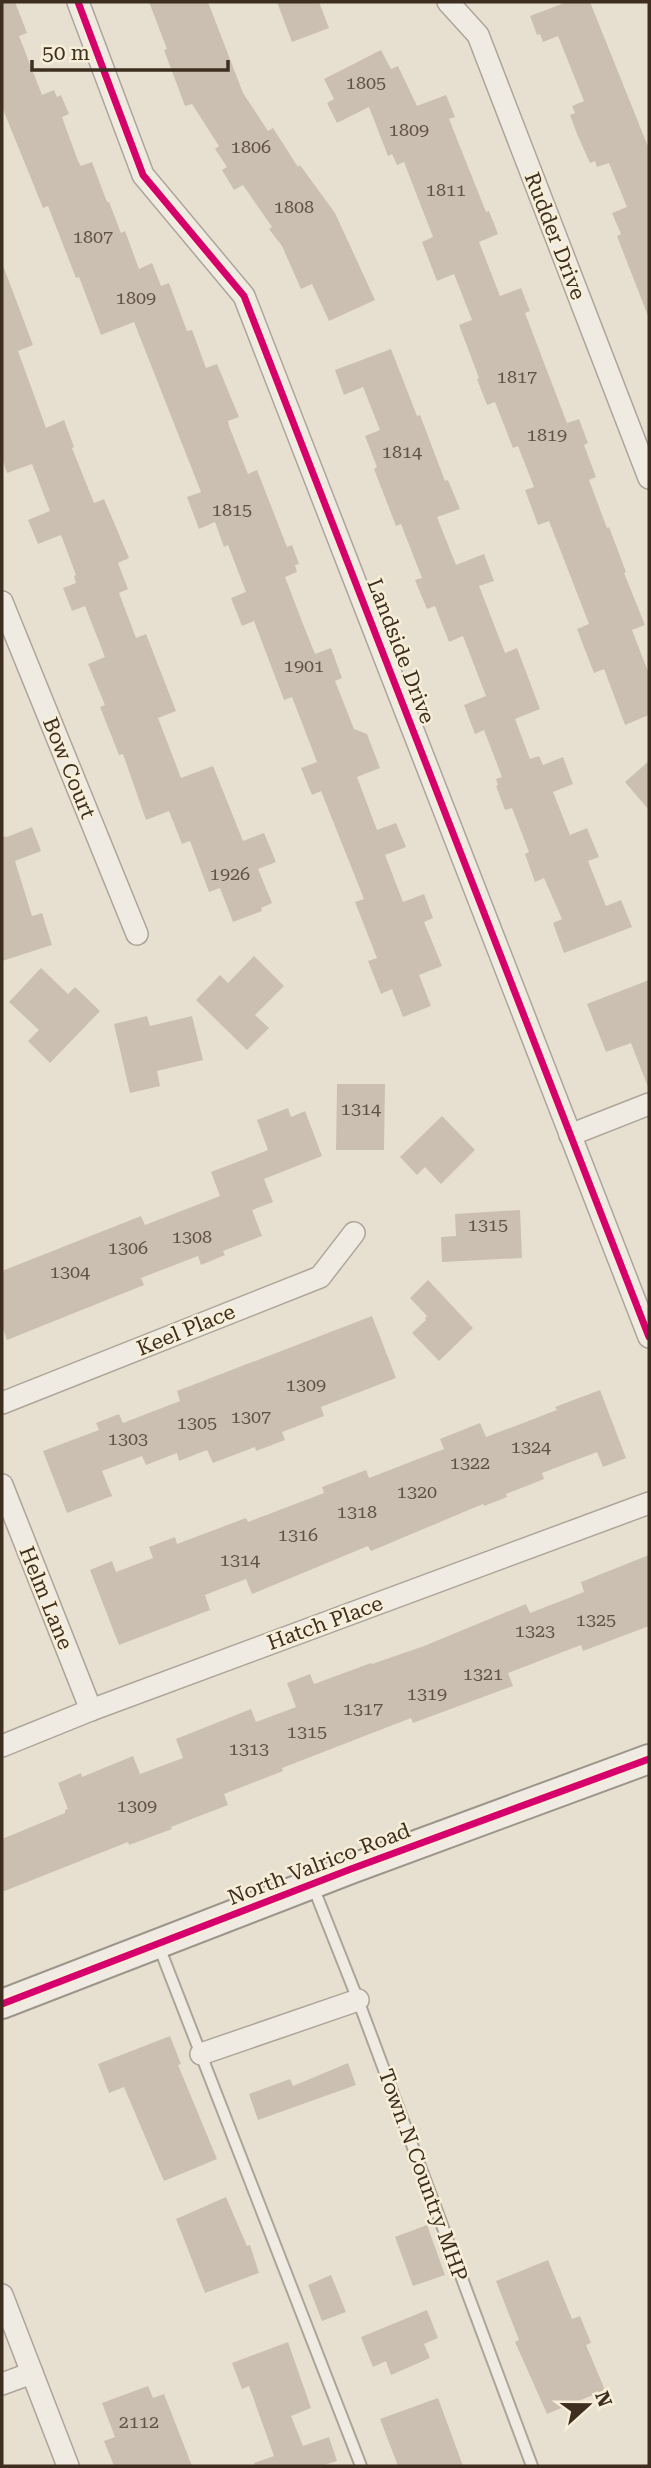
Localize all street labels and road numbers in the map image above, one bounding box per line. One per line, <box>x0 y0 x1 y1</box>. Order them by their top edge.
street label: Rudder Drive <box>520 169 590 303</box>
street label: Landside Drive <box>362 575 440 727</box>
street label: Bow Court <box>38 714 100 822</box>
street label: Keel Place <box>133 1299 239 1361</box>
street label: Helm Lane <box>14 1543 78 1653</box>
street label: Hatch Place <box>264 1591 386 1655</box>
street label: North Valrico Road <box>225 1818 414 1910</box>
street label: Town N Country MHP <box>373 2066 473 2284</box>

